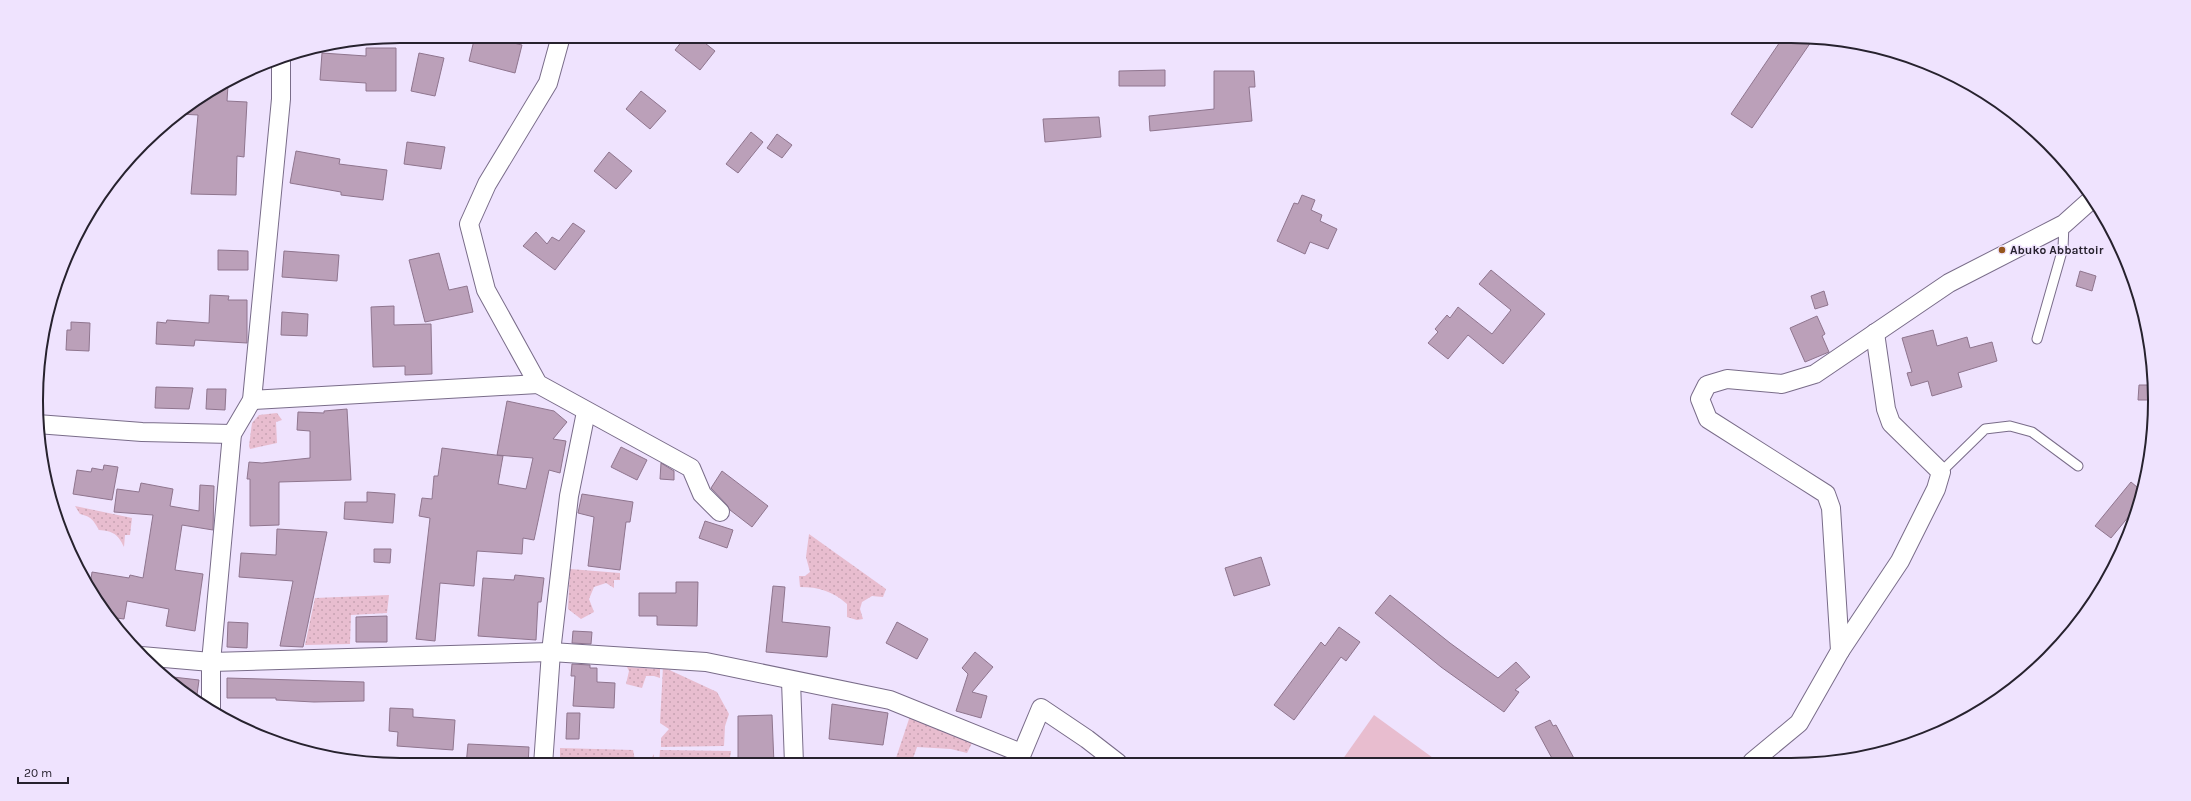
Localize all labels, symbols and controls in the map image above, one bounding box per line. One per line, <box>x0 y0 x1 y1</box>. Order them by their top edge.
place label: Abuko Abbattoir <box>2010 243 2104 257</box>
marker: Abuko Abbattoir <box>1997 245 2007 255</box>
scale bar <box>18 759 68 785</box>
text: 20 m <box>24 766 52 780</box>

